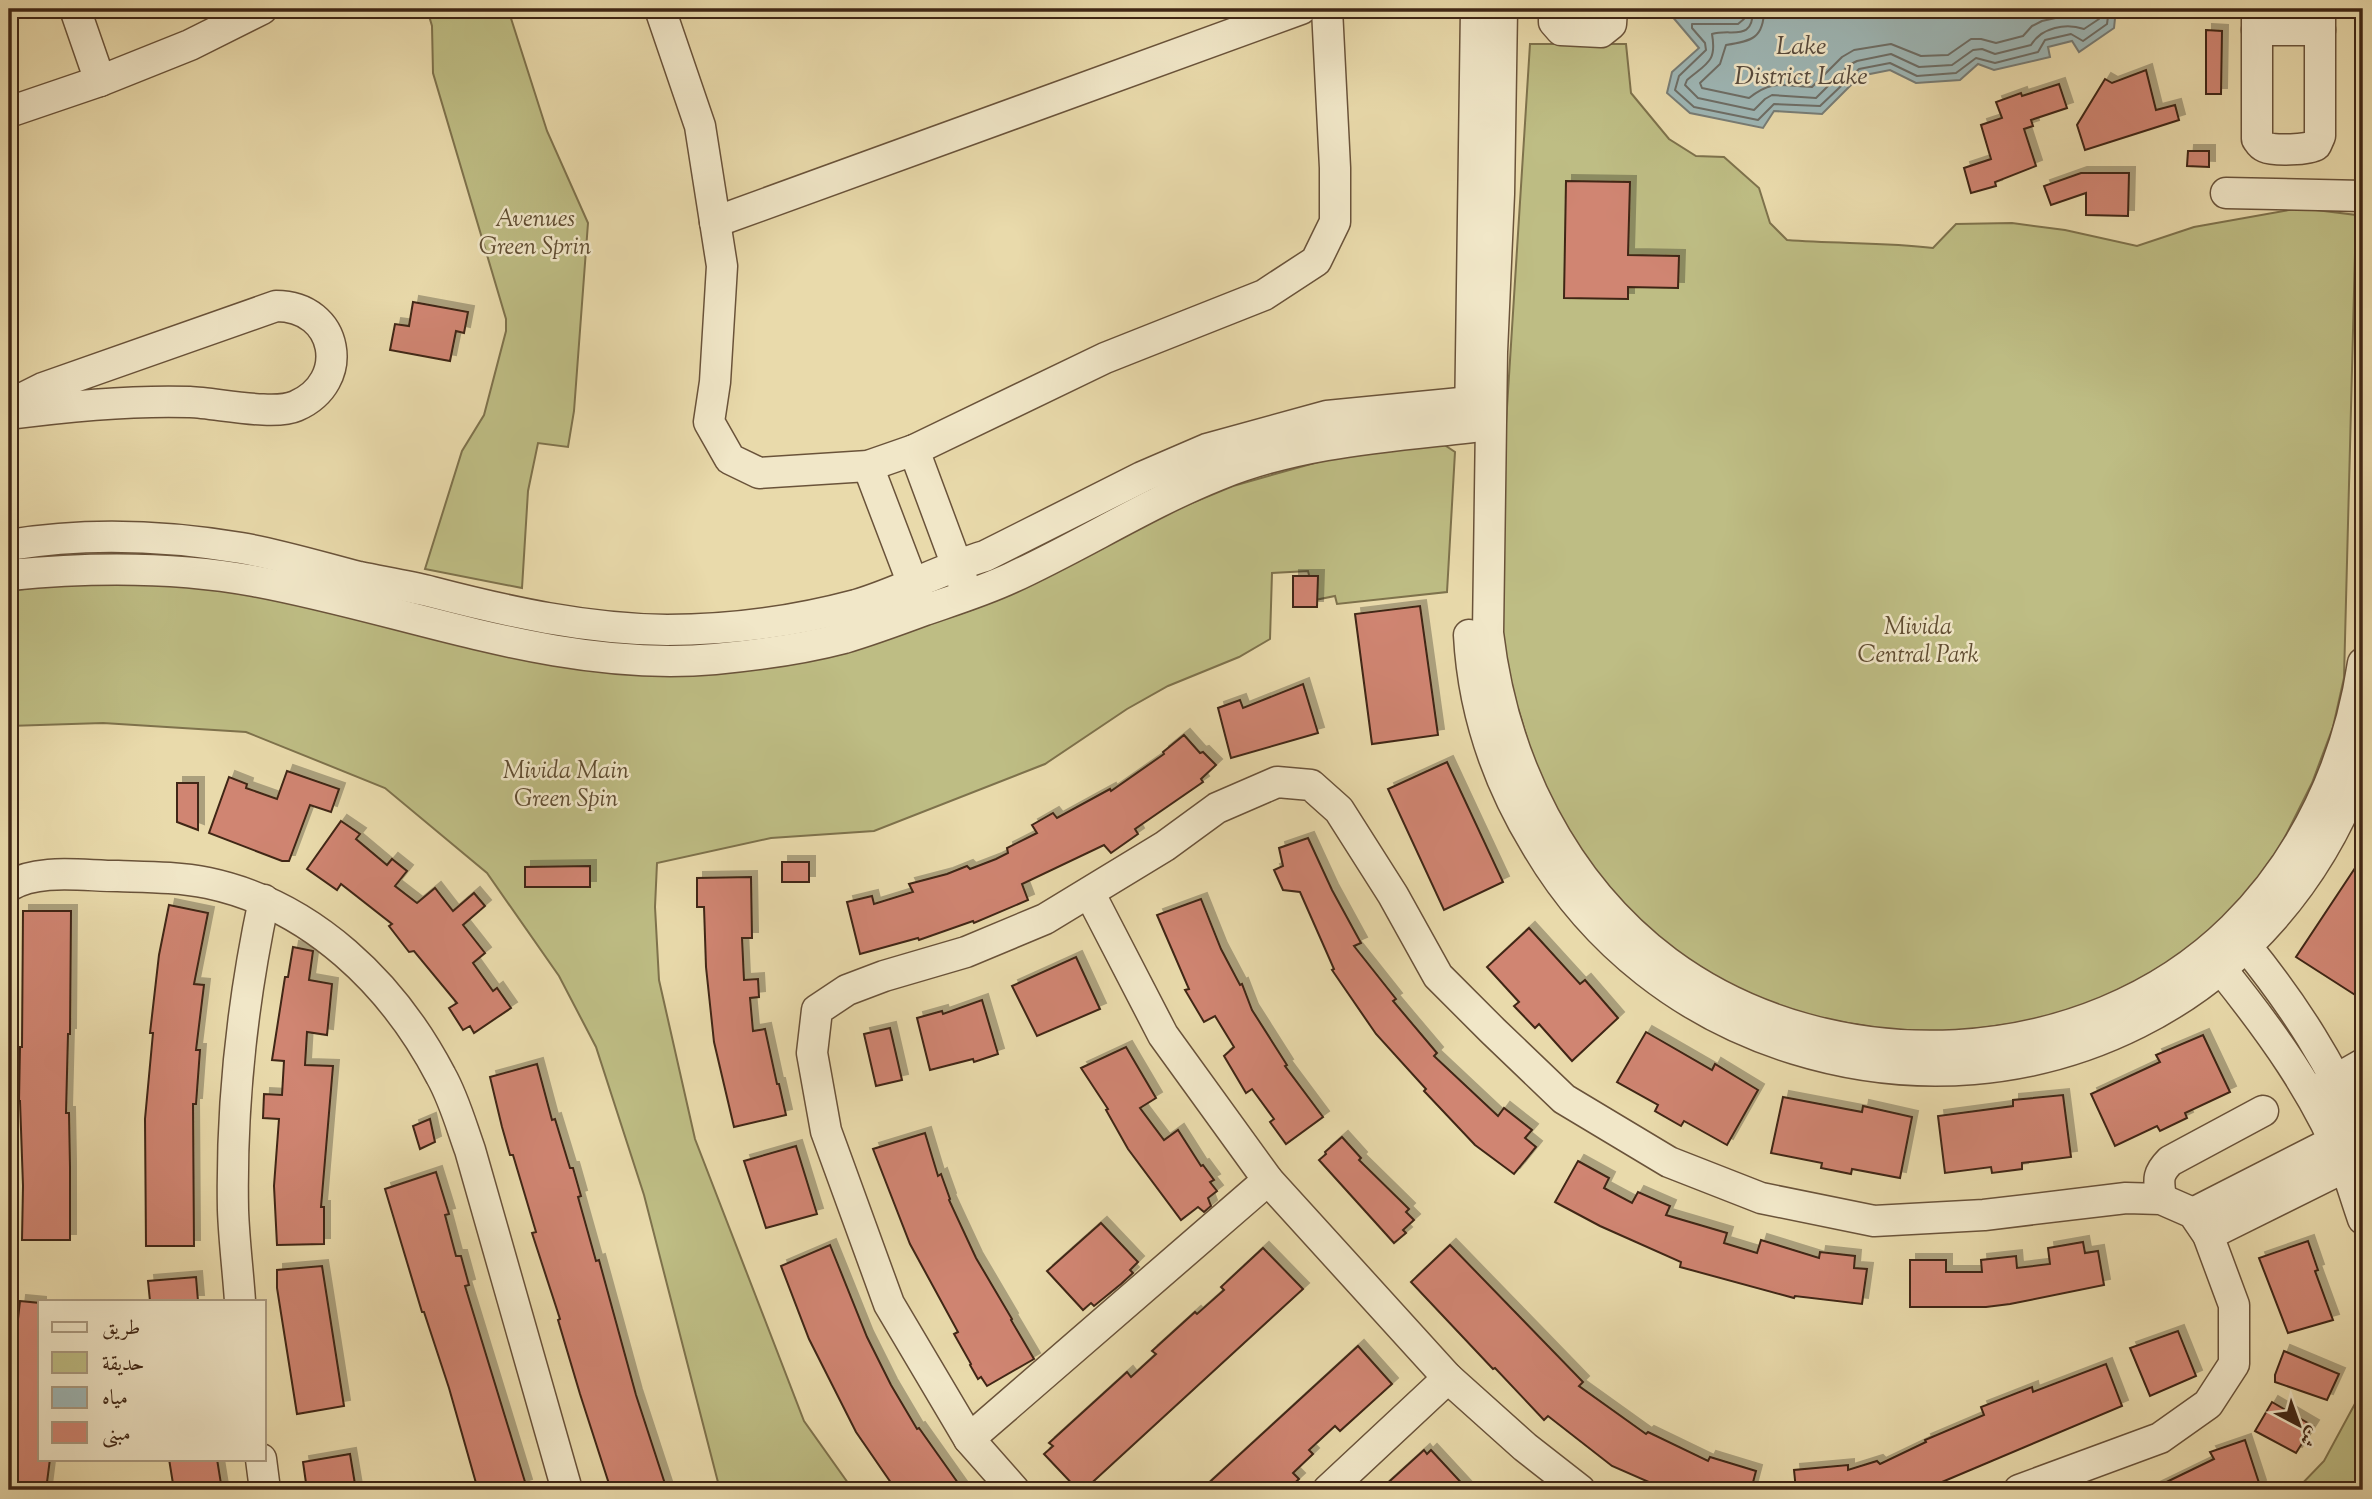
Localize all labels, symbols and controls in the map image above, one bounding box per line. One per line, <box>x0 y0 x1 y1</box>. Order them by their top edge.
water label: Lake District Lake <box>1734 29 1868 96</box>
park label: Avenues Green Sprin <box>479 203 592 265</box>
park label: Mivida Central Park <box>1857 611 1979 673</box>
park label: Mivida Main Green Spin <box>503 755 630 817</box>
legend <box>38 1300 266 1460</box>
text: طريق <box>102 1314 140 1344</box>
text: حديقة <box>102 1350 145 1380</box>
text: مياه <box>102 1384 128 1414</box>
north arrow <box>2264 1390 2334 1460</box>
text: مبنى <box>102 1420 131 1450</box>
text: ش <box>2293 1420 2324 1452</box>

